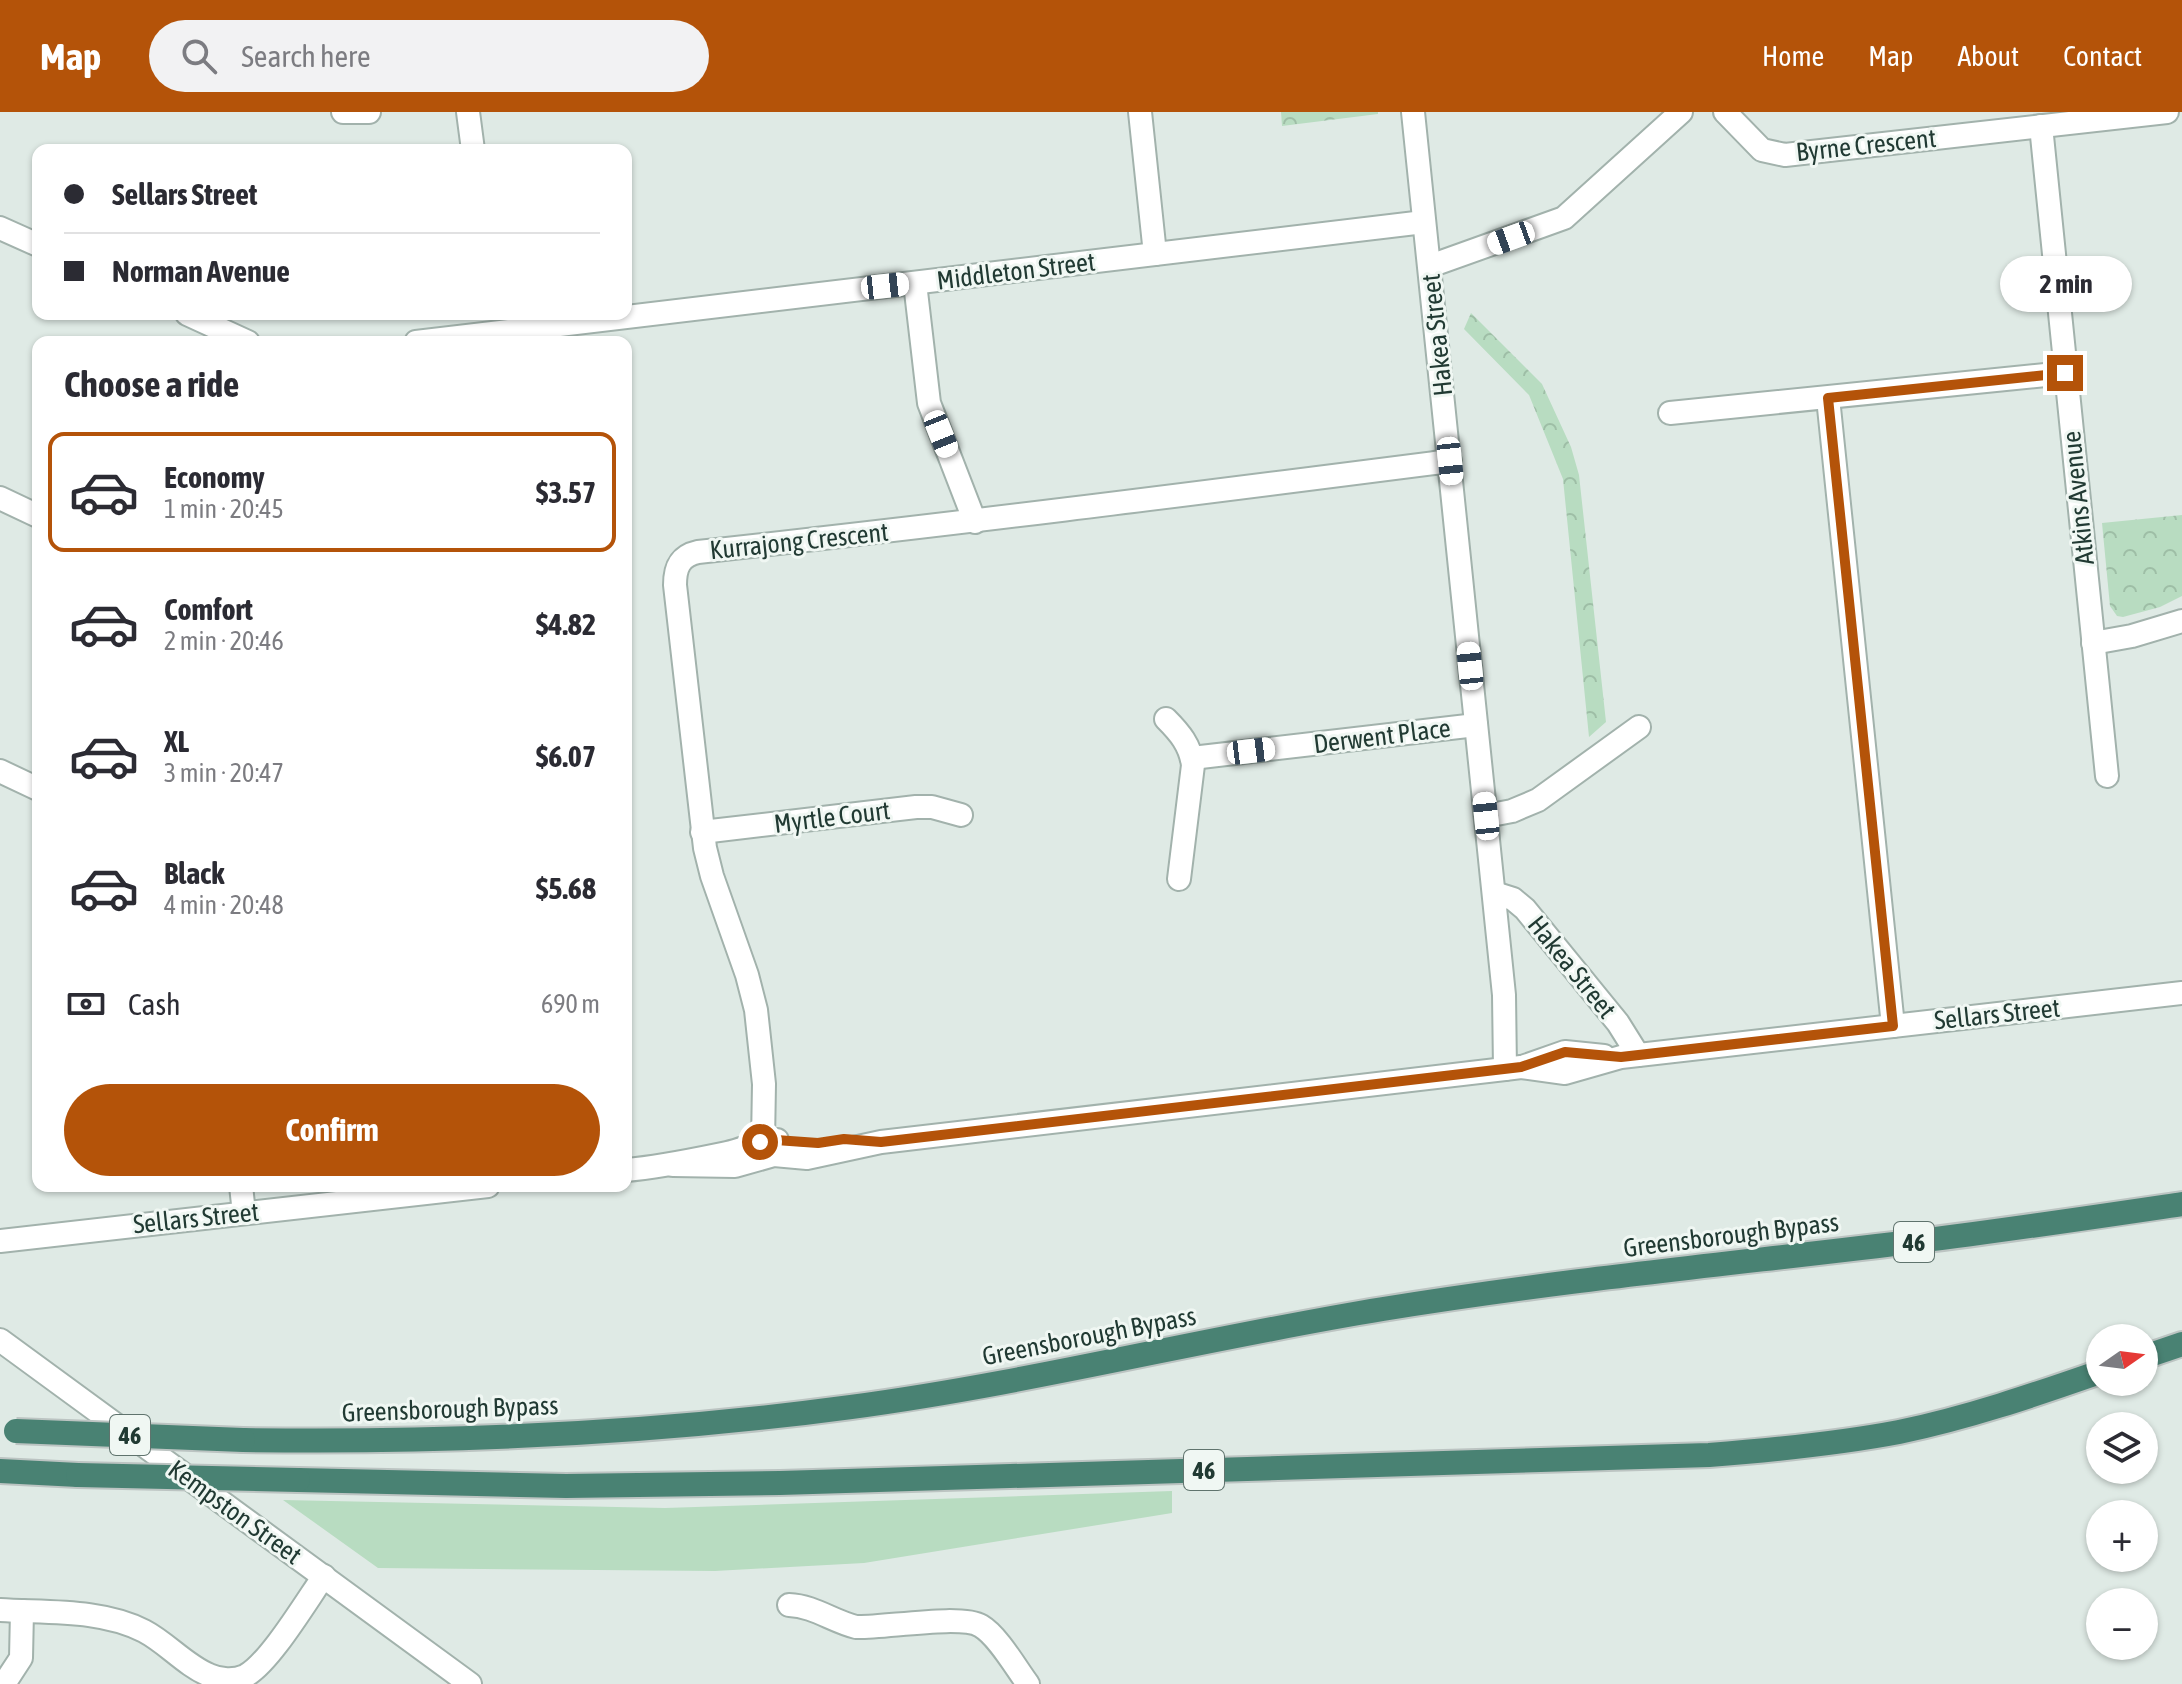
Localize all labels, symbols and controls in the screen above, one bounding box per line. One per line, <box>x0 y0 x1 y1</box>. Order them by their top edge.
search box <box>149 20 709 92</box>
icon: search <box>177 34 221 78</box>
text: Map <box>40 35 101 78</box>
text: Search here <box>241 39 371 73</box>
text: Home <box>1762 40 1824 72</box>
text: Map <box>1868 40 1913 72</box>
text: About <box>1957 40 2019 72</box>
text: Contact <box>2063 40 2142 72</box>
street label: Byrne Crescent <box>1795 123 1937 167</box>
text: Sellars Street <box>112 177 257 211</box>
car <box>1484 219 1538 257</box>
street label: Middleton Street <box>935 246 1097 296</box>
text: Norman Avenue <box>112 254 290 288</box>
callout: 2 min <box>1999 257 2131 313</box>
text: 2 min <box>2039 269 2093 299</box>
car <box>860 272 910 300</box>
street label: Hakea Street <box>1416 272 1458 398</box>
route end <box>2047 355 2083 391</box>
text: Choose a ride <box>64 363 239 405</box>
car <box>921 407 961 461</box>
street label: Atkins Avenue <box>2056 430 2100 566</box>
car <box>1436 436 1464 486</box>
icon: car <box>68 456 140 528</box>
text: Economy <box>164 460 265 494</box>
text: $3.57 <box>536 475 596 509</box>
text: 1 min · 20:45 <box>164 494 284 524</box>
street label: Kurrajong Crescent <box>708 517 890 565</box>
icon: car <box>68 588 140 660</box>
text: Comfort <box>164 592 253 626</box>
text: $4.82 <box>536 607 596 641</box>
text: 2 min · 20:46 <box>164 626 284 656</box>
car <box>1456 641 1484 691</box>
street label: Derwent Place <box>1312 713 1452 759</box>
icon: car <box>68 720 140 792</box>
text: XL <box>164 724 189 758</box>
car <box>1226 736 1276 766</box>
text: $6.07 <box>536 739 596 773</box>
text: 3 min · 20:47 <box>164 758 284 788</box>
car <box>1472 791 1500 841</box>
street label: Myrtle Court <box>772 795 892 839</box>
icon: car <box>68 852 140 924</box>
text: Black <box>164 856 224 890</box>
text: $5.68 <box>536 871 596 905</box>
text: 4 min · 20:48 <box>164 890 284 920</box>
street label: Hakea Street <box>1522 910 1622 1024</box>
icon: cash <box>64 982 108 1026</box>
text: Cash <box>128 987 181 1021</box>
text: 690 m <box>541 989 600 1019</box>
street label: Sellars Street <box>1933 992 2061 1036</box>
button: Confirm <box>64 1084 600 1176</box>
route start <box>742 1124 778 1160</box>
street label: Sellars Street <box>132 1196 260 1240</box>
street label: Greensborough Bypass <box>1622 1207 1840 1263</box>
road number: 46 <box>1894 1222 1934 1262</box>
street label: Greensborough Bypass <box>980 1301 1198 1371</box>
north arrow <box>2086 1324 2158 1396</box>
map controls <box>2086 1324 2158 1660</box>
street label: Greensborough Bypass <box>341 1390 559 1428</box>
button: layers <box>2086 1412 2158 1484</box>
road number: 46 <box>110 1415 150 1455</box>
road number: 46 <box>1184 1450 1224 1490</box>
street label: Kempston Street <box>163 1454 307 1570</box>
button: + <box>2086 1500 2158 1572</box>
button: − <box>2086 1588 2158 1660</box>

